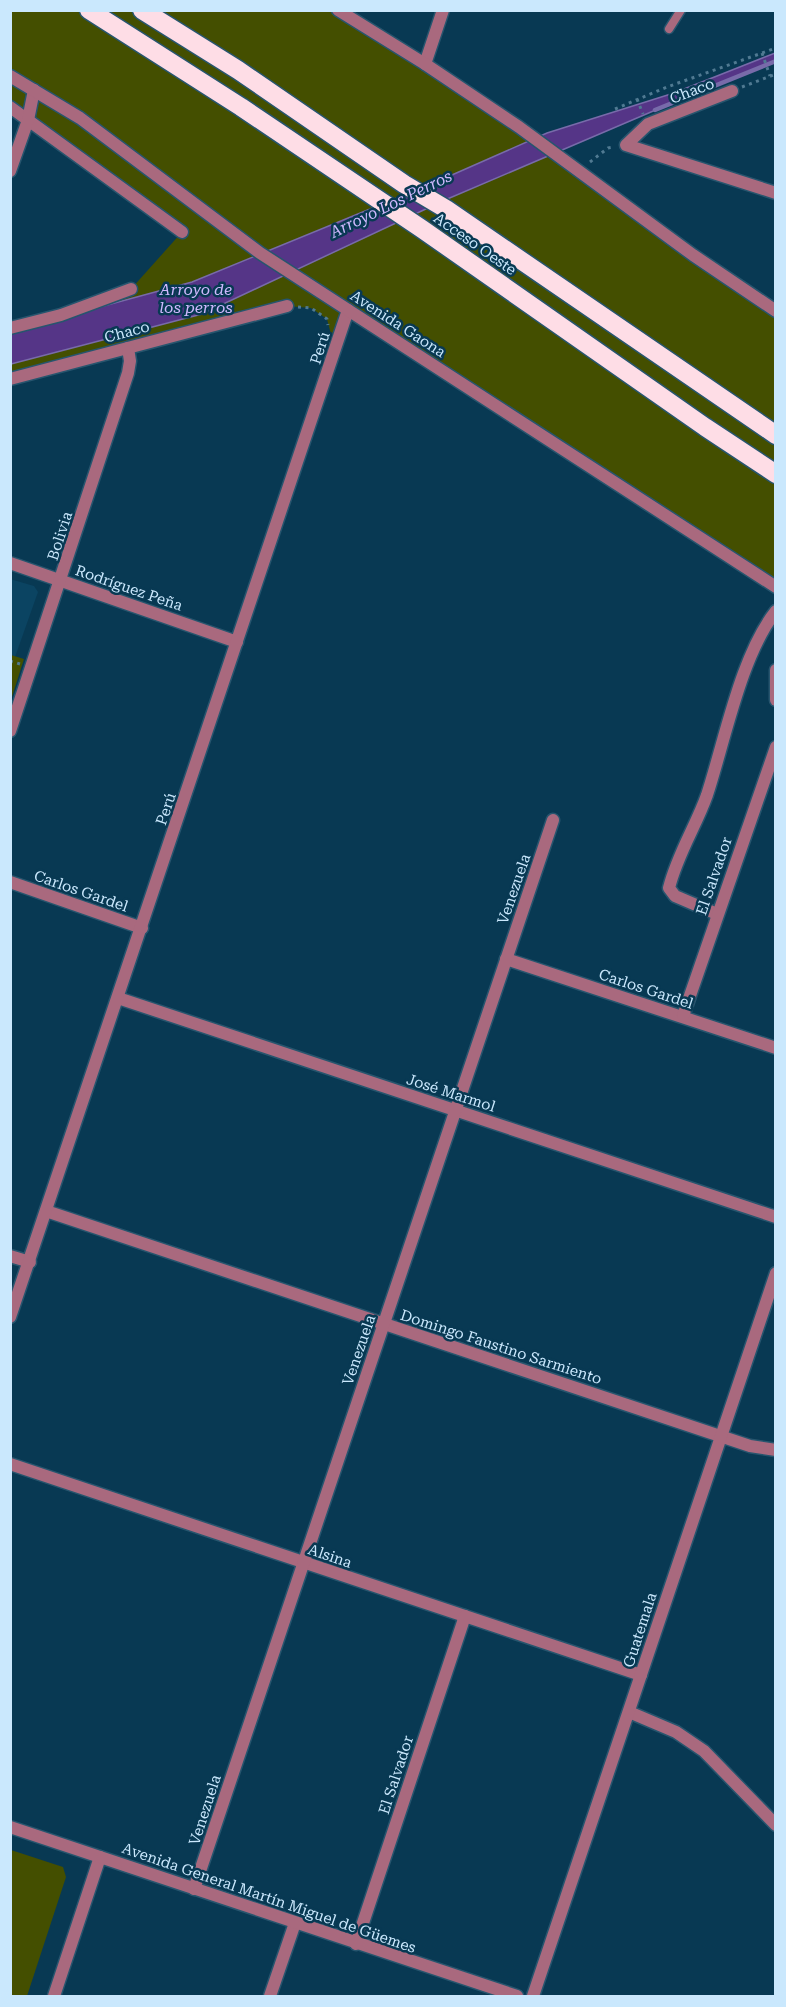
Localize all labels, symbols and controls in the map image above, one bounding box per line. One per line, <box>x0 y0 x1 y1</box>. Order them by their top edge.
street label: Chaco <box>667 74 717 108</box>
water label: Arroyo Los Perros <box>326 166 455 242</box>
street label: Acceso Oeste <box>430 209 520 279</box>
water label: Arroyo de los perros <box>159 280 233 317</box>
street label: Avenida Gaona <box>347 287 449 361</box>
street label: Chaco <box>102 317 152 347</box>
street label: Perú <box>306 329 334 367</box>
street label: Bolivia <box>44 509 76 563</box>
street label: Rodríguez Peña <box>73 561 185 615</box>
street label: Perú <box>152 790 180 828</box>
street label: El Salvador <box>692 834 736 918</box>
street label: Venezuela <box>494 852 534 926</box>
street label: Carlos Gardel <box>32 867 131 916</box>
street label: Carlos Gardel <box>597 965 696 1013</box>
street label: José Marmol <box>404 1070 498 1116</box>
street label: Domingo Faustino Sarmiento <box>398 1306 604 1388</box>
street label: Venezuela <box>339 1313 379 1387</box>
street label: Alsina <box>306 1540 354 1572</box>
street label: Guatemala <box>619 1590 661 1670</box>
street label: El Salvador <box>375 1733 417 1817</box>
street label: Venezuela <box>185 1773 225 1847</box>
street label: Avenida General Martín Miguel de Güemes <box>120 1839 418 1957</box>

